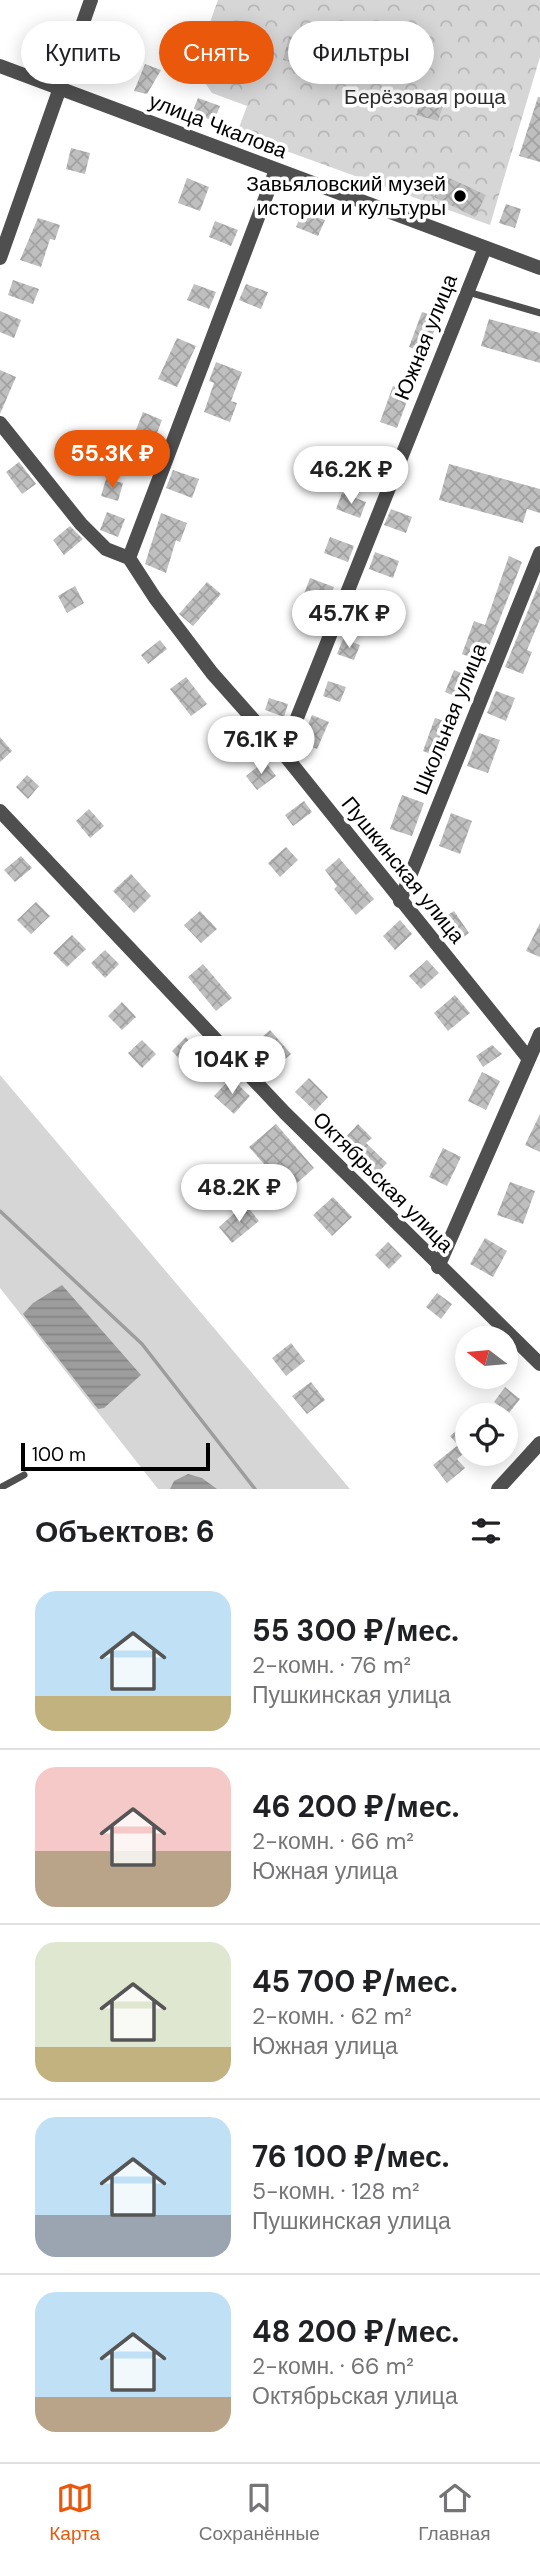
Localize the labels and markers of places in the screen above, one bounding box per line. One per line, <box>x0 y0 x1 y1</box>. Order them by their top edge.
place label: Завьяловский музей истории и культуры <box>246 170 446 222</box>
marker: Завьяловский музей истории и культуры <box>452 188 468 204</box>
pin: 55.3K ₽ <box>47 430 177 490</box>
pin: 46.2K ₽ <box>286 447 416 506</box>
pin: 45.7K ₽ <box>284 590 414 650</box>
pin: 76.1K ₽ <box>196 716 326 776</box>
pin: 104K ₽ <box>175 1036 289 1096</box>
pin: 48.2K ₽ <box>174 1164 304 1224</box>

